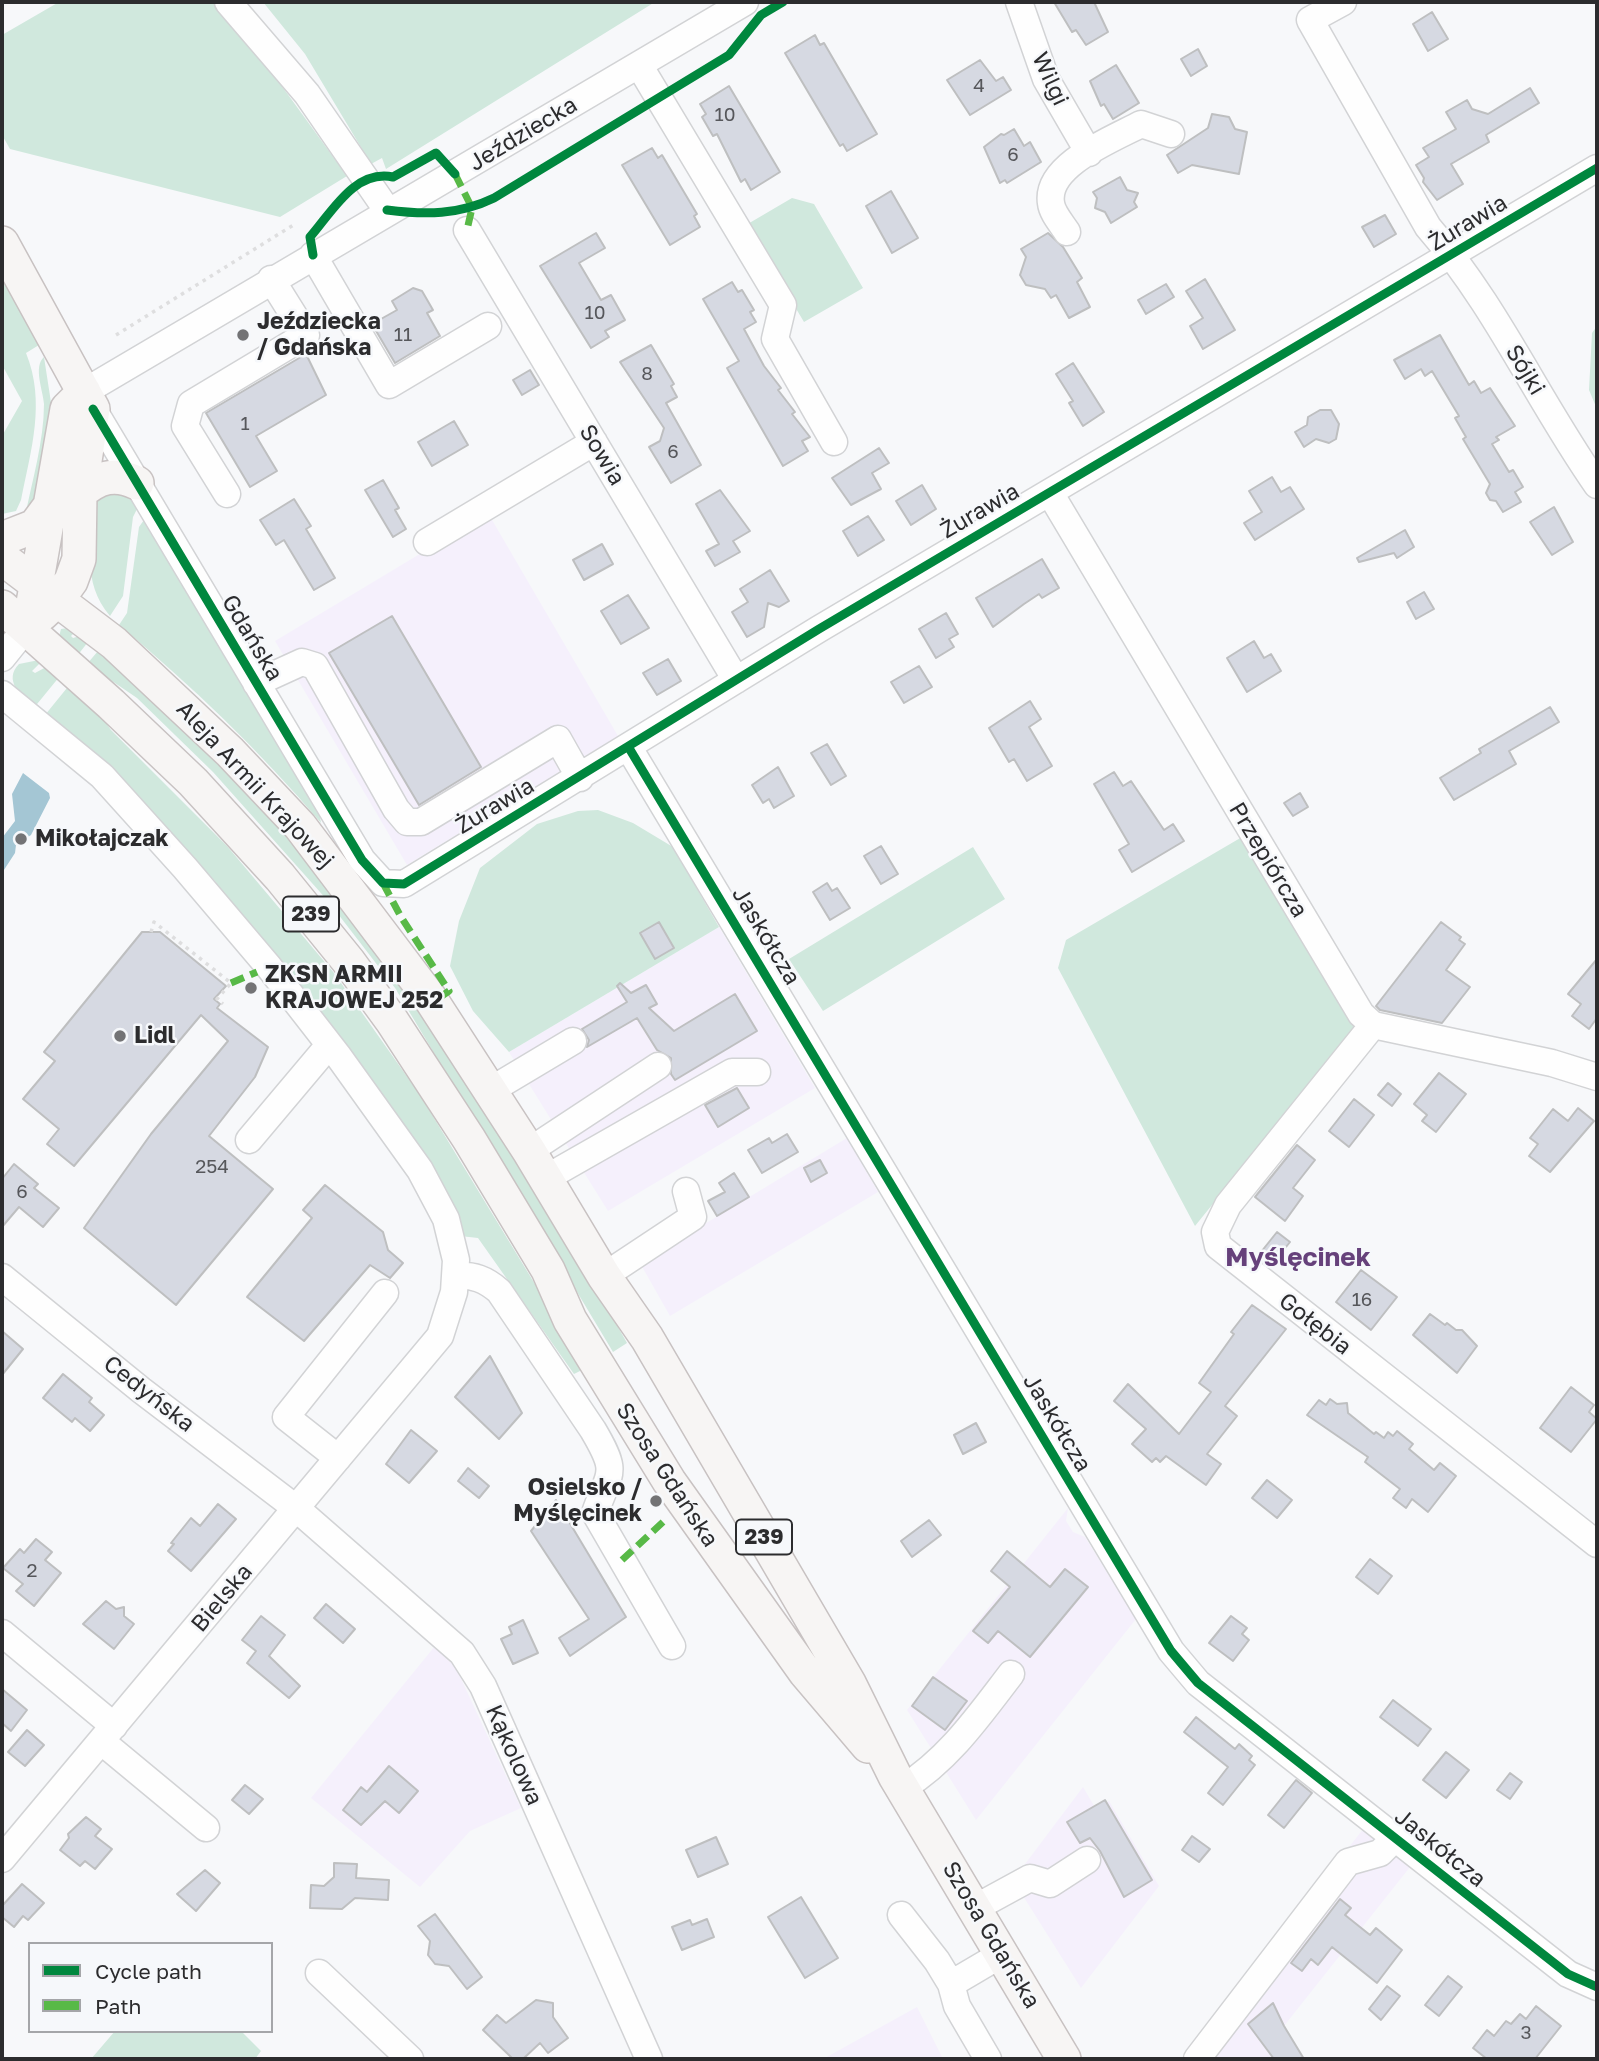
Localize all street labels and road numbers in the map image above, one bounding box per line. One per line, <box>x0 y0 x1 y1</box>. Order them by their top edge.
street label: Wilgi <box>1026 48 1074 110</box>
street label: Jeździecka <box>464 91 582 177</box>
street label: Żurawia <box>1424 189 1512 257</box>
street label: Sójki <box>1499 340 1551 400</box>
street label: Sowia <box>573 420 631 490</box>
street label: Żurawia <box>936 477 1024 545</box>
street label: Gdańska <box>216 590 288 686</box>
street label: Aleja Armii Krajowej <box>170 696 340 874</box>
street label: Żurawia <box>451 772 539 840</box>
street label: Przepiórcza <box>1223 797 1313 923</box>
street label: Jaskółcza <box>726 882 806 990</box>
road number: 239 <box>283 897 339 932</box>
street label: Gołębia <box>1273 1287 1357 1361</box>
street label: Cedyńska <box>98 1350 200 1438</box>
street label: Jaskółcza <box>1017 1369 1097 1477</box>
street label: Szosa Gdańska <box>610 1398 724 1552</box>
road number: 239 <box>736 1520 792 1554</box>
street label: Bielska <box>186 1558 258 1638</box>
street label: Kąkolowa <box>480 1701 548 1809</box>
street label: Jaskółcza <box>1389 1803 1491 1893</box>
street label: Szosa Gdańska <box>936 1857 1046 2013</box>

